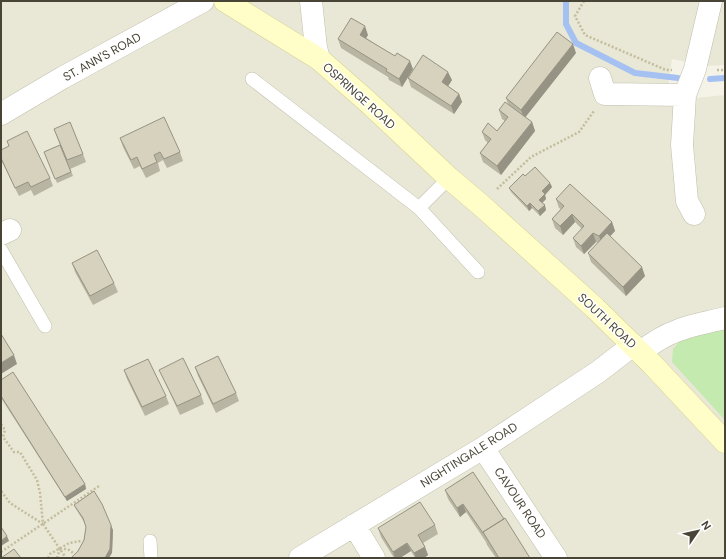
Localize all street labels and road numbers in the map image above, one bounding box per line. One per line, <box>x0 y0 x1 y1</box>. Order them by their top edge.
street label: ST. ANN'S ROAD <box>60 29 144 85</box>
street label: OSPRINGE ROAD <box>319 59 399 133</box>
street label: SOUTH ROAD <box>574 290 640 352</box>
street label: NIGHTINGALE ROAD <box>417 419 521 491</box>
street label: CAVOUR ROAD <box>490 464 550 542</box>

